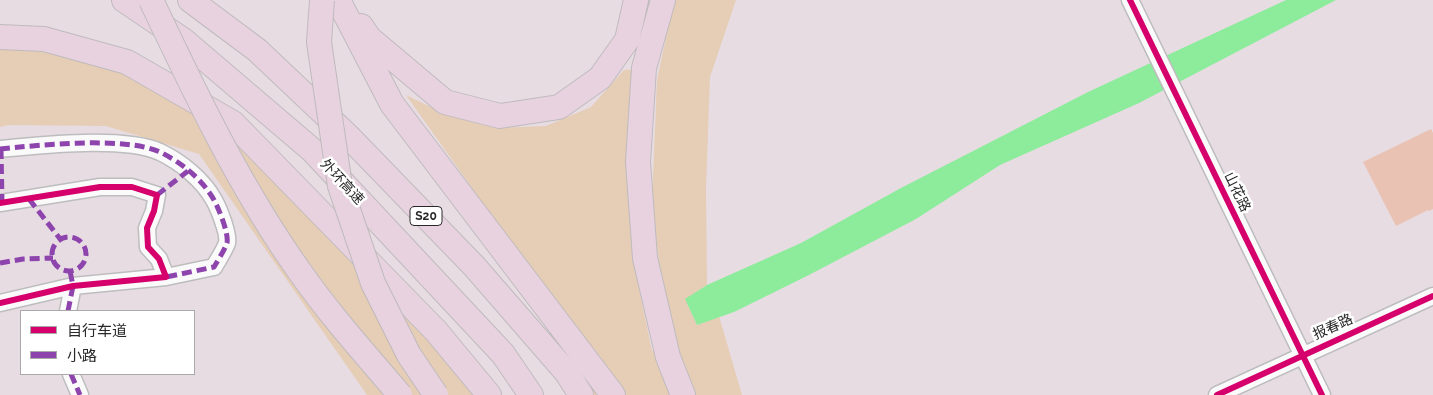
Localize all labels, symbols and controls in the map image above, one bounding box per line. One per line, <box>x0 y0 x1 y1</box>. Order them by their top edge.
street label: 外环高速 <box>317 156 367 208</box>
street label: 山花路 <box>1220 169 1254 215</box>
road number: S20 <box>410 207 442 226</box>
legend <box>20 310 195 375</box>
street label: 报春路 <box>1310 311 1356 343</box>
text: 自行车道 <box>67 322 127 340</box>
text: 小路 <box>67 347 97 365</box>

